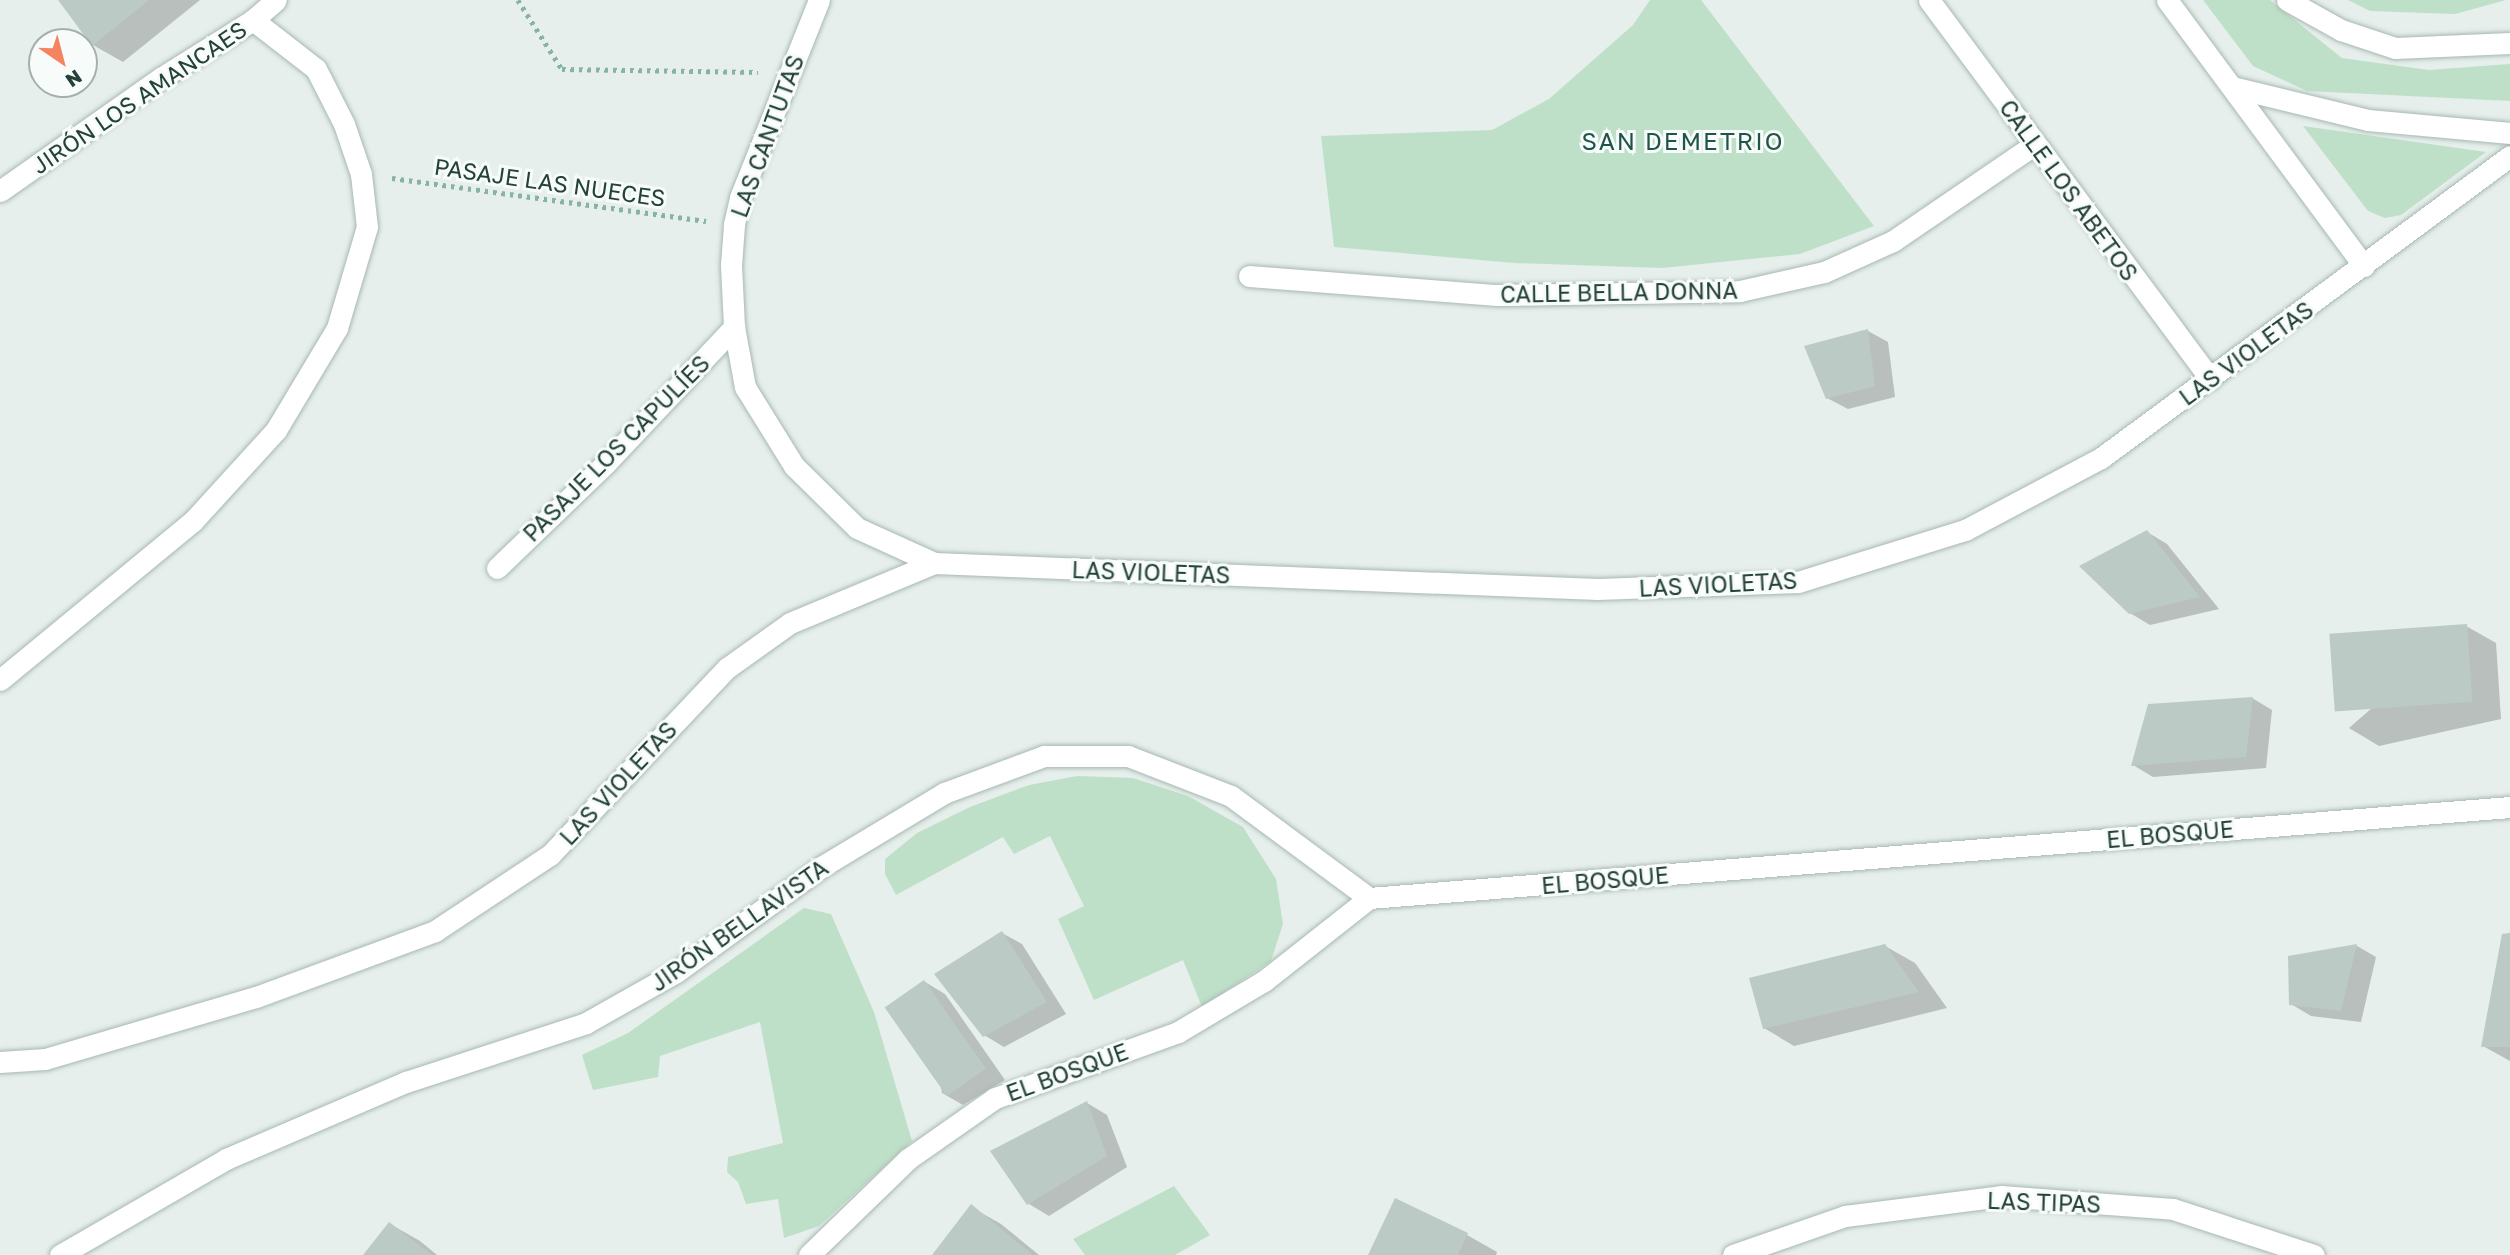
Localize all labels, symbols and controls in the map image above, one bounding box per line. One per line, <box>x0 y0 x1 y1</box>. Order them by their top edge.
street label: JIRÓN LOS AMANCAES <box>26 15 252 179</box>
north arrow <box>28 28 98 98</box>
street label: LAS CANTUTAS <box>725 51 809 221</box>
street label: CALLE LOS ABETOS <box>1994 94 2144 286</box>
district label: SAN DEMETRIO <box>1583 127 1783 155</box>
street label: PASAJE LAS NUECES <box>433 152 667 212</box>
street label: CALLE BELLA DONNA <box>1500 276 1738 308</box>
street label: LAS VIOLETAS <box>2174 295 2318 411</box>
street label: PASAJE LOS CAPULÍES <box>517 349 715 547</box>
street label: LAS VIOLETAS <box>1071 555 1231 589</box>
street label: LAS VIOLETAS <box>1638 566 1798 602</box>
street label: LAS VIOLETAS <box>554 716 682 850</box>
street label: EL BOSQUE <box>2105 815 2235 853</box>
street label: JIRÓN BELLAVISTA <box>645 853 833 997</box>
street label: EL BOSQUE <box>1540 861 1670 899</box>
street label: EL BOSQUE <box>1002 1037 1132 1107</box>
street label: LAS TIPAS <box>1987 1186 2101 1218</box>

